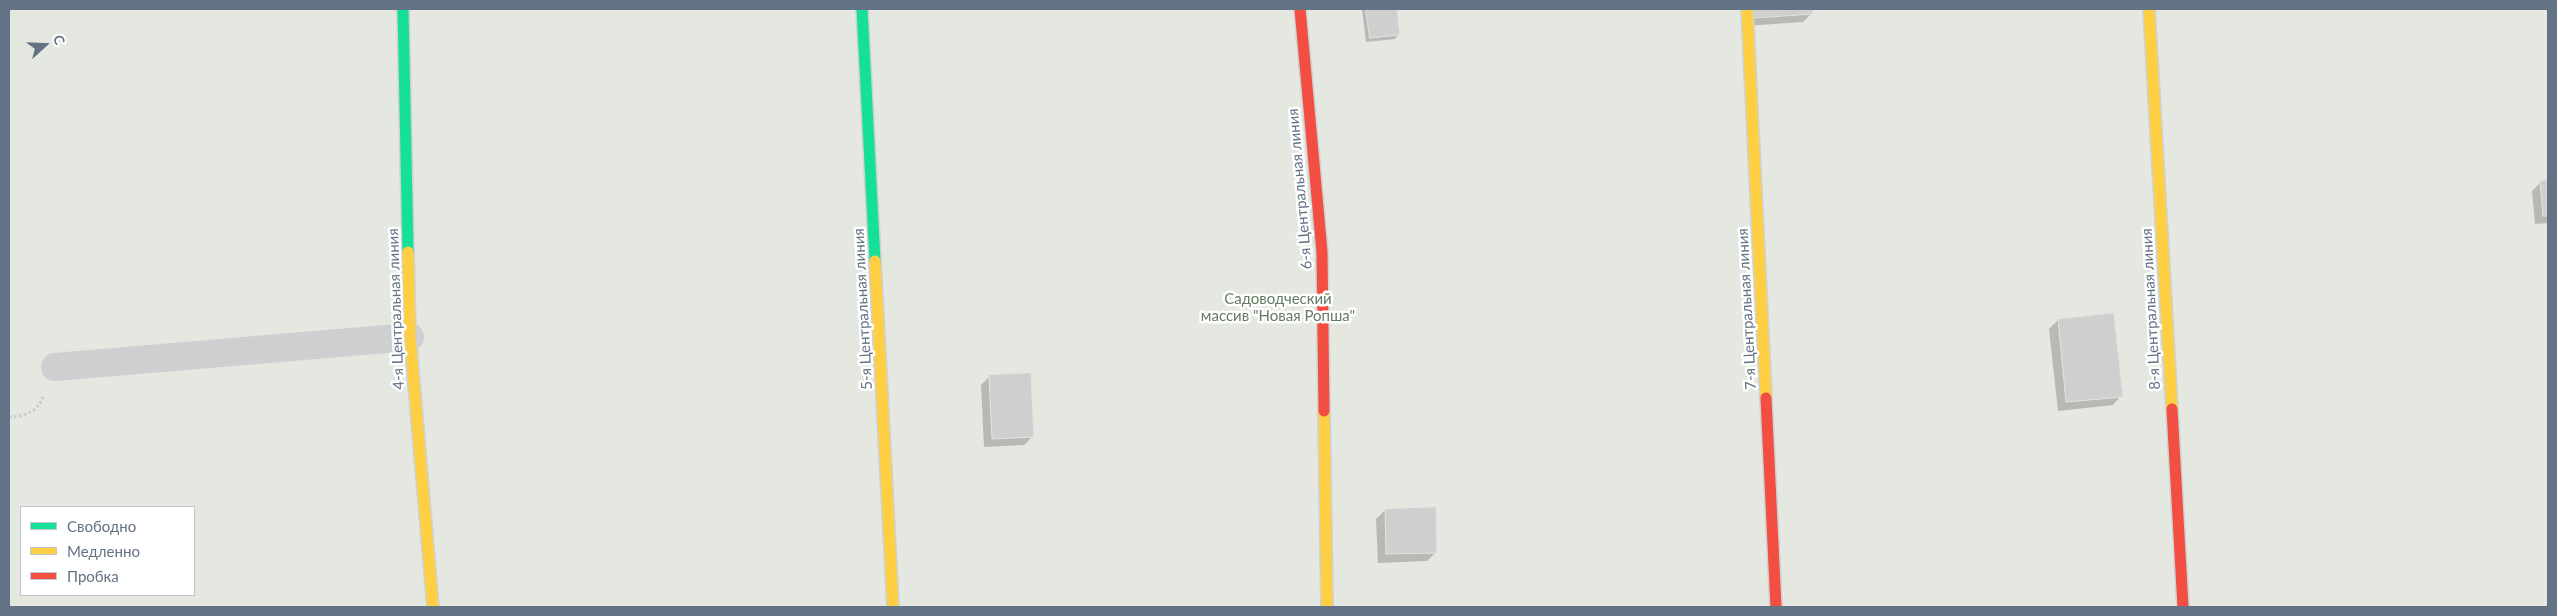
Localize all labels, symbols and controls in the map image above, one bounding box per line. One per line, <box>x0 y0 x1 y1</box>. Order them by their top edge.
north arrow <box>20 20 70 70</box>
text: С <box>50 32 69 47</box>
street label: 6-я Центральная линия <box>1284 108 1316 270</box>
street label: 4-я Центральная линия <box>384 228 408 390</box>
street label: 5-я Центральная линия <box>850 228 876 390</box>
street label: 7-я Центральная линия <box>1734 228 1760 390</box>
street label: 8-я Центральная линия <box>2138 228 2164 390</box>
park label: Садоводческий массив "Новая Ропша" <box>1201 290 1355 325</box>
legend <box>20 506 195 596</box>
text: Свободно <box>67 517 136 535</box>
text: Медленно <box>67 542 140 560</box>
text: Пробка <box>67 567 119 585</box>

